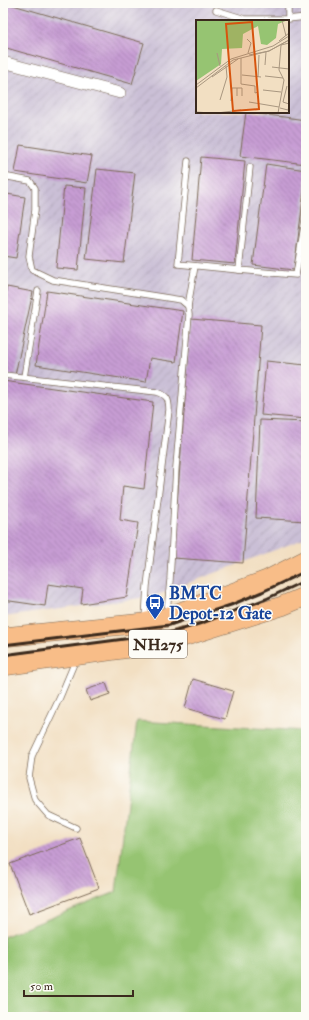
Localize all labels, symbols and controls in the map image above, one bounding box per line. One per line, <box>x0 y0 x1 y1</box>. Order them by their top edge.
inset map <box>196 20 289 113</box>
place label: BMTC Depot-12 Gate <box>169 583 272 625</box>
bus stop icon: BMTC Depot-12 Gate <box>144 592 166 620</box>
road number: NH275 <box>129 630 187 658</box>
scale bar <box>24 972 133 998</box>
text: 50 m <box>30 979 54 994</box>

